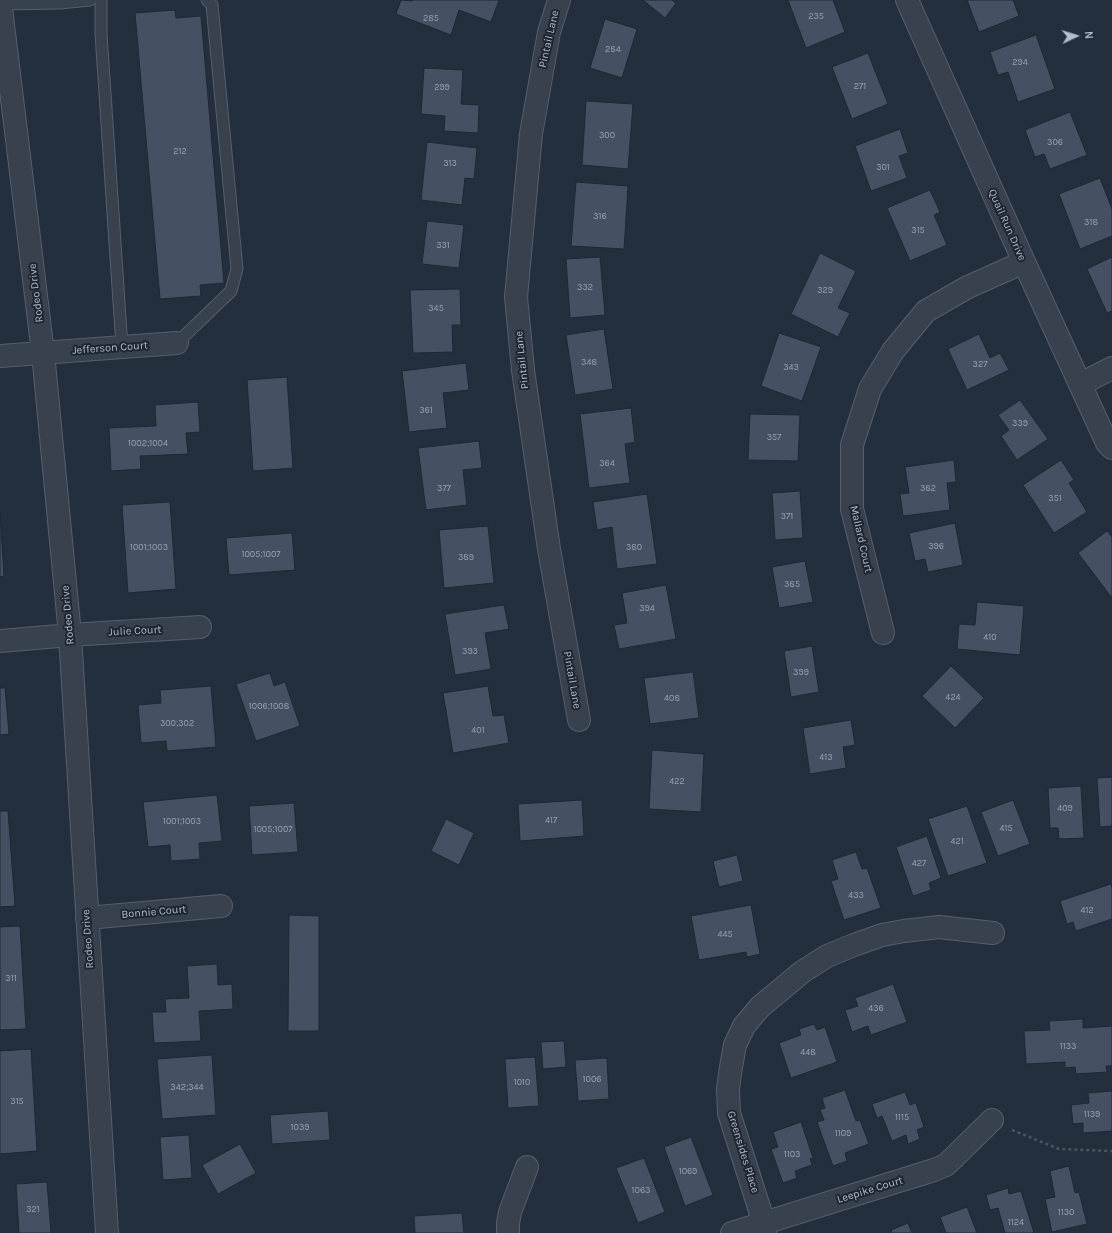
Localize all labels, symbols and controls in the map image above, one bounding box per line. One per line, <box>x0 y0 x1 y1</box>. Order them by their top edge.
street label: Pintail Lane <box>536 9 562 69</box>
house number: 235 <box>808 11 824 21</box>
house number: 285 <box>423 13 439 23</box>
north arrow <box>1056 16 1096 56</box>
text: N <box>1082 31 1095 40</box>
house number: 284 <box>605 44 621 54</box>
house number: 294 <box>1012 57 1028 67</box>
house number: 271 <box>854 81 866 91</box>
house number: 299 <box>434 82 450 92</box>
house number: 300 <box>599 130 615 140</box>
house number: 306 <box>1047 137 1063 147</box>
house number: 212 <box>173 146 187 156</box>
house number: 313 <box>443 158 457 168</box>
house number: 301 <box>876 162 890 172</box>
street label: Quail Run Drive <box>985 187 1029 263</box>
house number: 316 <box>593 211 607 221</box>
house number: 318 <box>1084 217 1098 227</box>
house number: 315 <box>911 225 925 235</box>
house number: 331 <box>436 240 450 250</box>
street label: Rodeo Drive <box>26 263 46 323</box>
house number: 332 <box>577 282 593 292</box>
house number: 329 <box>817 285 833 295</box>
house number: 345 <box>428 303 444 313</box>
street label: Pintail Lane <box>512 330 532 390</box>
street label: Jefferson Court <box>72 339 148 357</box>
house number: 348 <box>581 357 597 367</box>
house number: 327 <box>973 359 987 369</box>
house number: 343 <box>783 362 799 372</box>
house number: 361 <box>419 405 433 415</box>
house number: 339 <box>1012 418 1028 428</box>
house number: 357 <box>767 432 781 442</box>
house number: 1002;1004 <box>128 438 168 448</box>
house number: 364 <box>599 458 615 468</box>
house number: 377 <box>437 483 451 493</box>
house number: 382 <box>920 483 936 493</box>
house number: 351 <box>1048 493 1062 503</box>
street label: Mallard Court <box>847 504 875 574</box>
house number: 371 <box>781 511 793 521</box>
house number: 396 <box>928 541 944 551</box>
house number: 1001;1003 <box>130 542 168 552</box>
house number: 380 <box>626 542 642 552</box>
house number: 1005;1007 <box>242 549 280 559</box>
house number: 389 <box>458 552 474 562</box>
house number: 385 <box>784 579 800 589</box>
street label: Rodeo Drive <box>59 585 77 645</box>
house number: 394 <box>639 603 655 613</box>
street label: Julie Court <box>108 623 162 639</box>
house number: 410 <box>983 632 997 642</box>
house number: 393 <box>462 646 478 656</box>
street label: Pintail Lane <box>560 650 584 710</box>
house number: 399 <box>793 667 809 677</box>
house number: 424 <box>945 692 961 702</box>
house number: 408 <box>664 693 680 703</box>
house number: 1006;1008 <box>249 701 289 711</box>
house number: 300;302 <box>160 718 194 728</box>
house number: 401 <box>471 725 485 735</box>
house number: 413 <box>819 752 833 762</box>
house number: 422 <box>669 776 685 786</box>
house number: 409 <box>1057 803 1073 813</box>
house number: 417 <box>545 815 557 825</box>
house number: 1001;1003 <box>163 816 201 826</box>
house number: 415 <box>999 823 1013 833</box>
house number: 1005;1007 <box>254 824 292 834</box>
house number: 421 <box>950 836 964 846</box>
house number: 427 <box>912 858 926 868</box>
house number: 433 <box>848 890 864 900</box>
street label: Bonnie Court <box>121 903 187 921</box>
house number: 412 <box>1080 905 1094 915</box>
street label: Rodeo Drive <box>79 909 97 969</box>
house number: 445 <box>717 929 733 939</box>
house number: 311 <box>5 973 17 983</box>
house number: 436 <box>868 1003 884 1013</box>
house number: 1133 <box>1060 1041 1076 1051</box>
house number: 448 <box>800 1047 816 1057</box>
house number: 1006 <box>583 1074 601 1084</box>
house number: 1010 <box>514 1077 530 1087</box>
house number: 342;344 <box>170 1082 204 1092</box>
house number: 315 <box>10 1096 24 1106</box>
street label: Greensides Place <box>724 1109 762 1195</box>
house number: 1139 <box>1084 1109 1100 1119</box>
house number: 1115 <box>895 1112 909 1122</box>
house number: 1039 <box>291 1122 309 1132</box>
house number: 1109 <box>835 1128 851 1138</box>
house number: 1103 <box>784 1149 800 1159</box>
house number: 1069 <box>679 1166 697 1176</box>
street label: Leepike Court <box>835 1174 905 1206</box>
house number: 1063 <box>632 1185 650 1195</box>
house number: 321 <box>26 1204 40 1214</box>
house number: 1130 <box>1058 1207 1074 1217</box>
house number: 1124 <box>1008 1217 1024 1227</box>

